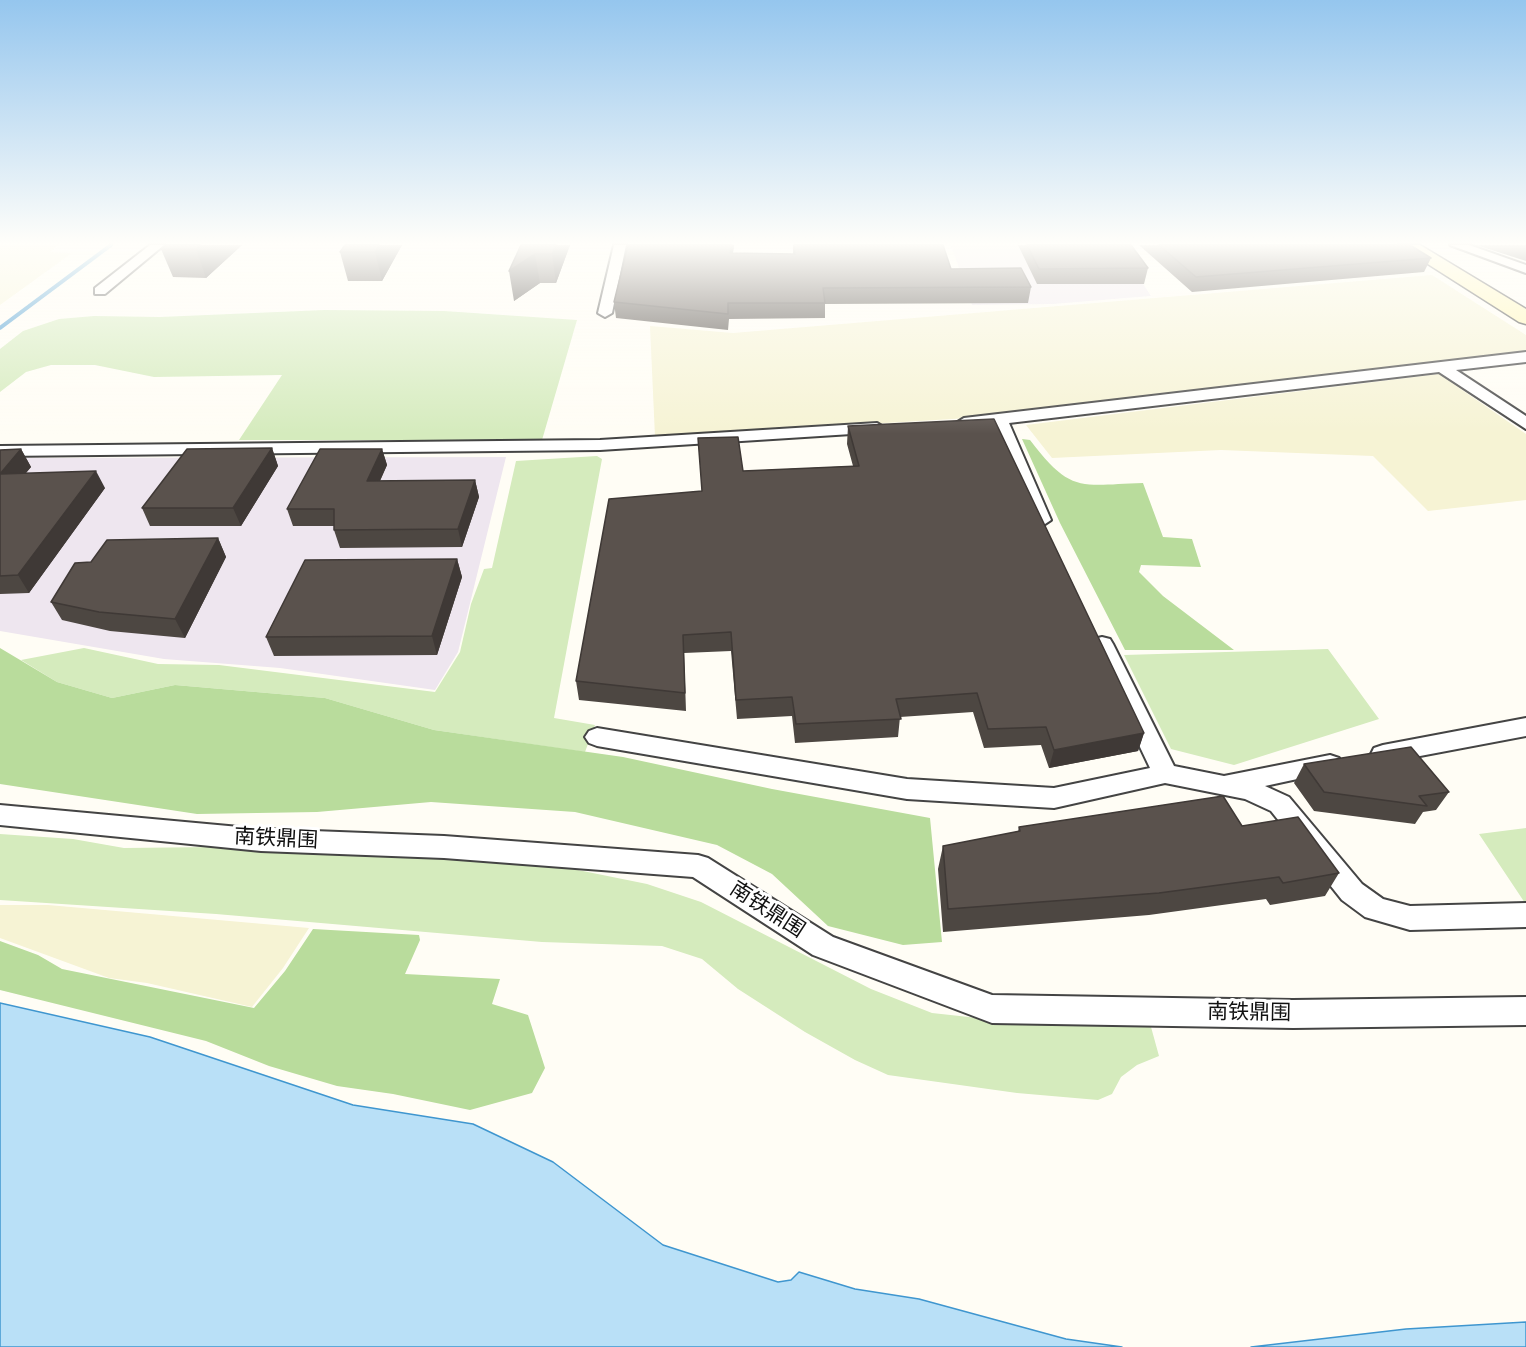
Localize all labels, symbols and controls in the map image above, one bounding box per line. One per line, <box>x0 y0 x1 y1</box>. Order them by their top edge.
street label: 南铁鼎围 <box>233 824 319 854</box>
street label: 南铁鼎围 <box>725 877 809 943</box>
street label: 南铁鼎围 <box>1207 1000 1291 1026</box>

